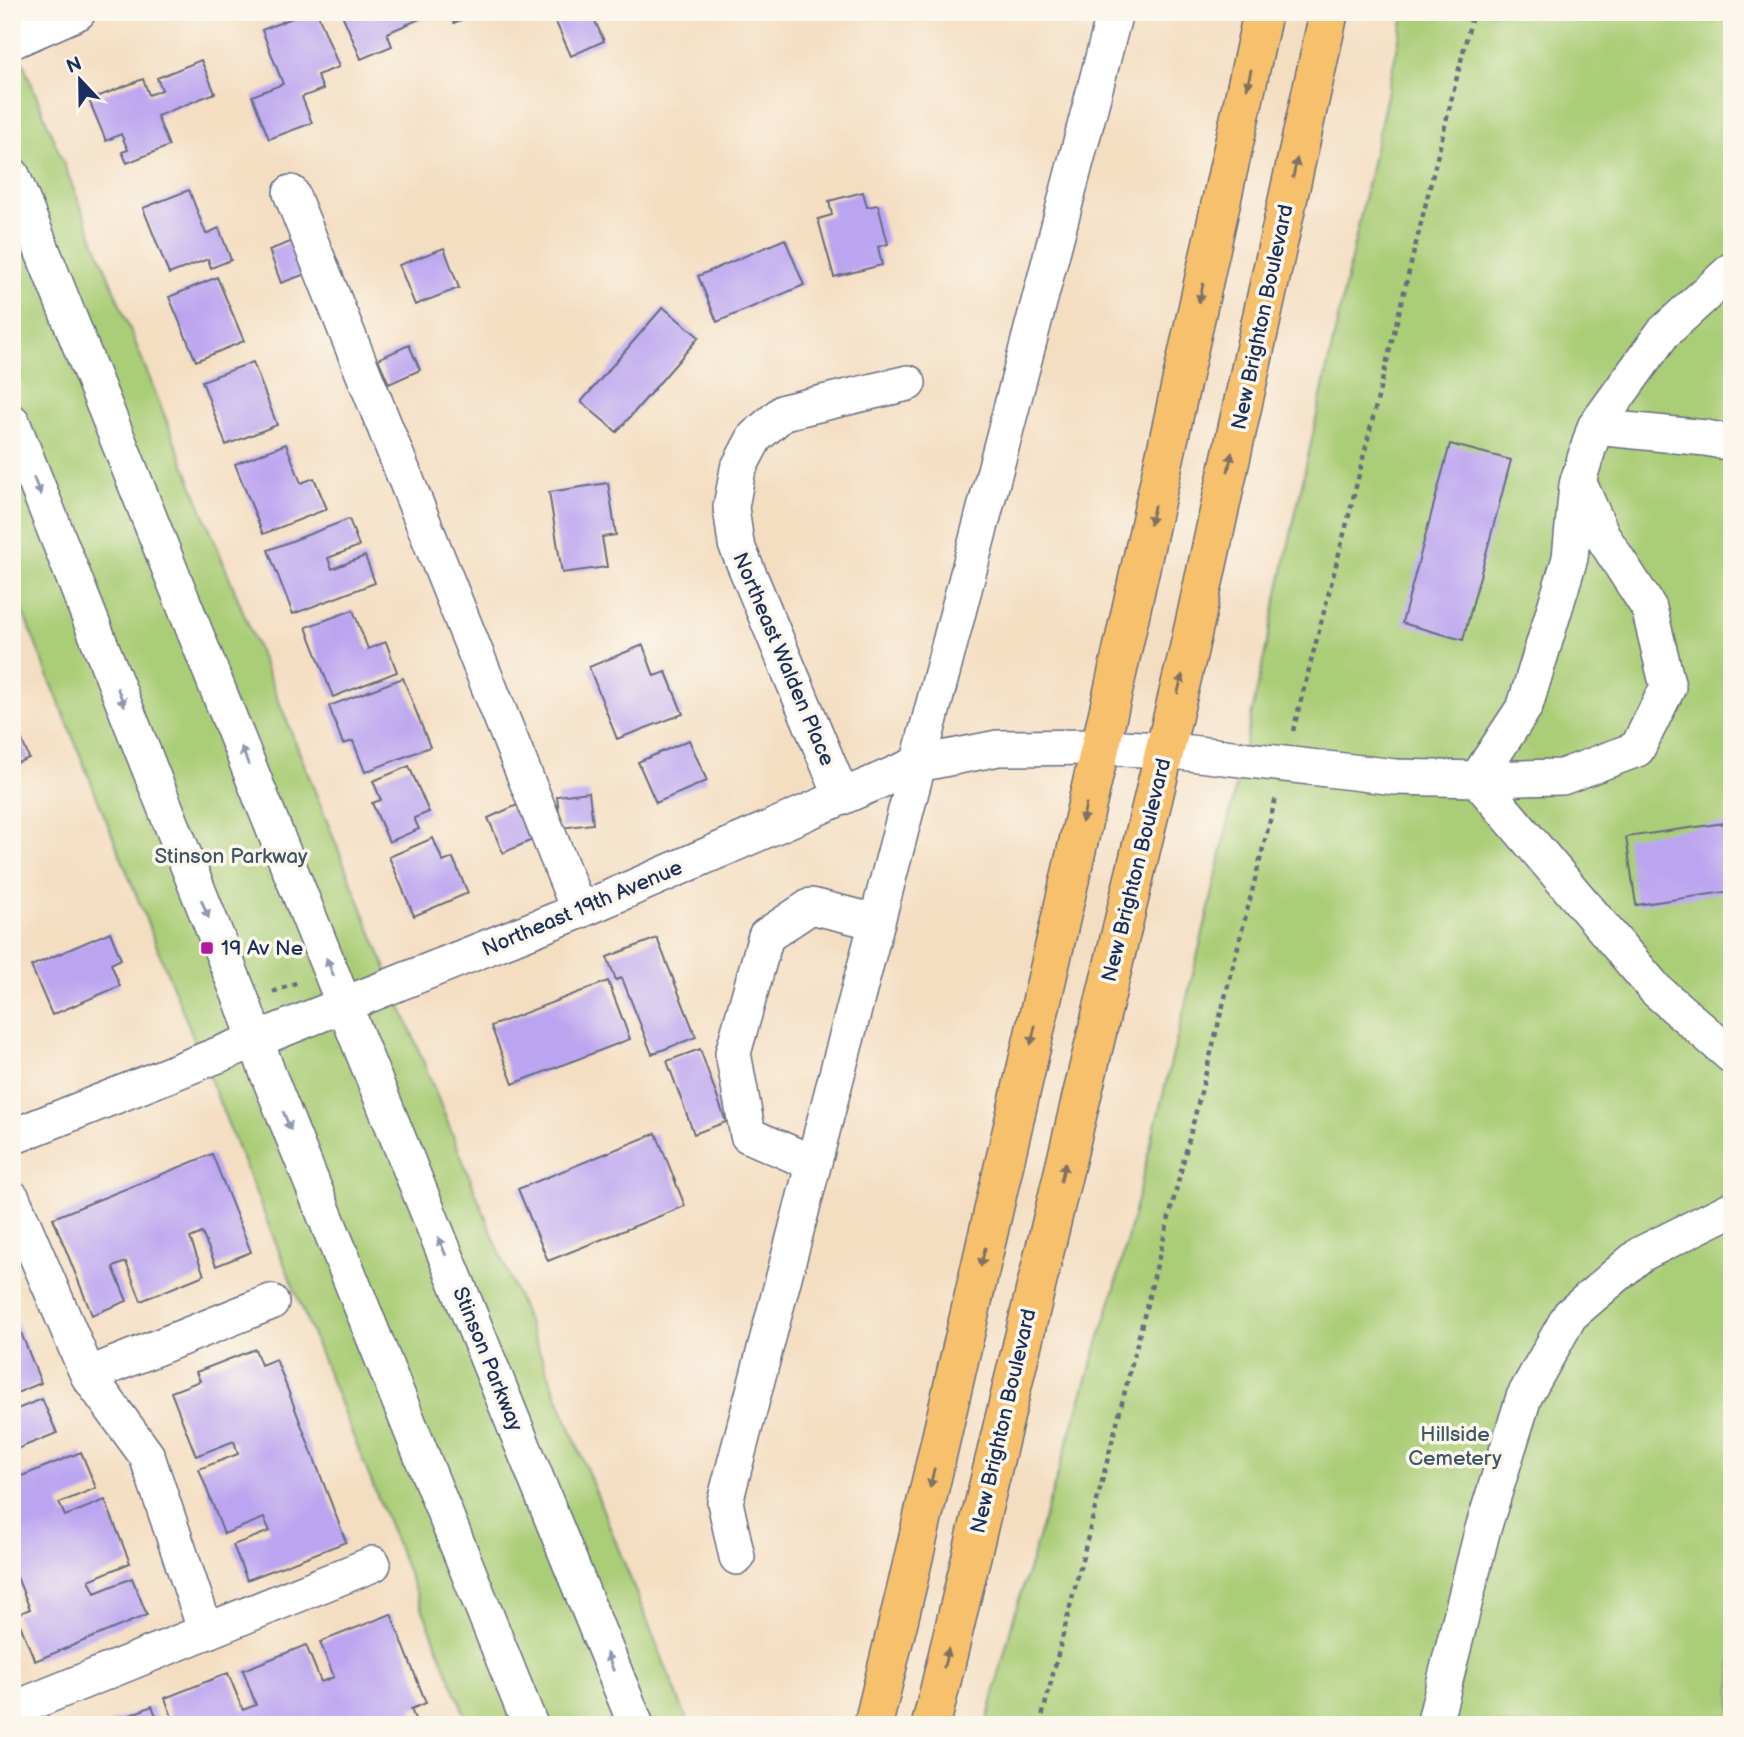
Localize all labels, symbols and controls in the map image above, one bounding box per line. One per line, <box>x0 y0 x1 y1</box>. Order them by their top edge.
north arrow <box>46 46 116 116</box>
text: N <box>63 52 85 79</box>
one-way arrow <box>1243 68 1254 90</box>
one-way arrow <box>1289 157 1300 179</box>
street label: New Brighton Boulevard <box>1226 202 1299 432</box>
one-way arrow <box>1195 282 1206 304</box>
one-way arrow <box>1225 451 1236 473</box>
one-way arrow <box>32 476 43 497</box>
one-way arrow <box>1146 504 1157 526</box>
street label: Northeast Walden Place <box>727 549 840 770</box>
one-way arrow <box>1175 673 1186 695</box>
one-way arrow <box>116 687 127 708</box>
one-way arrow <box>240 745 251 766</box>
street label: New Brighton Boulevard <box>1097 756 1176 984</box>
one-way arrow <box>1079 802 1090 824</box>
park label: Stinson Parkway <box>154 844 308 869</box>
street label: Northeast 19th Avenue <box>478 855 686 962</box>
one-way arrow <box>199 899 210 920</box>
place label: 19 Av Ne <box>221 936 303 961</box>
marker: 19 Av Ne <box>199 940 215 956</box>
one-way arrow <box>324 956 335 977</box>
one-way arrow <box>1028 1024 1039 1046</box>
one-way arrow <box>281 1111 292 1132</box>
one-way arrow <box>1058 1161 1069 1183</box>
one-way arrow <box>437 1236 448 1257</box>
one-way arrow <box>977 1246 988 1268</box>
street label: Stinson Parkway <box>447 1283 528 1435</box>
street label: New Brighton Boulevard <box>965 1306 1041 1536</box>
park label: Hillside Cemetery <box>1408 1422 1502 1471</box>
one-way arrow <box>926 1468 937 1490</box>
one-way arrow <box>941 1647 952 1669</box>
one-way arrow <box>605 1651 616 1672</box>

